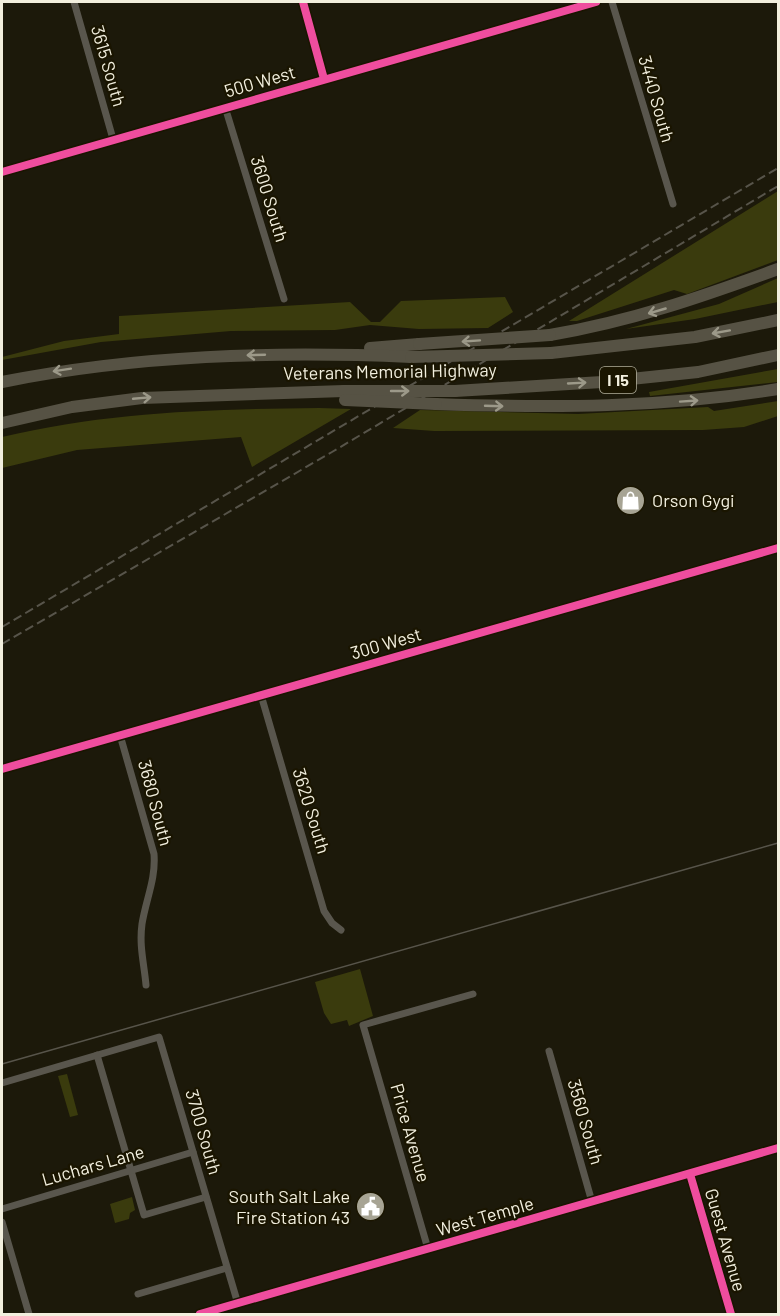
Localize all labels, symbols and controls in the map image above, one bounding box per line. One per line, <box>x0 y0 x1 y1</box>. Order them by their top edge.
street label: 3615 South <box>87 23 131 109</box>
street label: 3440 South <box>634 53 680 145</box>
street label: 500 West <box>222 60 298 102</box>
street label: 3600 South <box>246 153 293 244</box>
one-way arrow <box>648 306 667 317</box>
one-way arrow <box>712 327 732 338</box>
one-way arrow <box>462 335 481 346</box>
one-way arrow <box>247 349 267 360</box>
street label: Veterans Memorial Highway <box>283 358 497 384</box>
one-way arrow <box>53 365 72 376</box>
road number: I 15 <box>600 367 636 393</box>
one-way arrow <box>566 378 586 389</box>
one-way arrow <box>389 385 409 397</box>
one-way arrow <box>131 392 151 403</box>
one-way arrow <box>678 395 698 406</box>
one-way arrow <box>484 400 504 411</box>
shop icon: Orson Gygi <box>615 485 647 517</box>
place label: Orson Gygi <box>652 489 735 511</box>
street label: 300 West <box>348 622 424 664</box>
street label: 3680 South <box>134 757 178 848</box>
street label: 3620 South <box>289 765 335 856</box>
street label: 3560 South <box>563 1076 609 1167</box>
street label: Price Avenue <box>386 1081 436 1185</box>
street label: 3700 South <box>181 1086 227 1177</box>
street label: Luchars Lane <box>39 1140 146 1190</box>
place label: South Salt Lake Fire Station 43 <box>229 1185 350 1228</box>
street label: Guest Avenue <box>701 1186 751 1294</box>
public building icon: South Salt Lake Fire Station 43 <box>355 1191 387 1223</box>
street label: West Temple <box>433 1192 536 1240</box>

